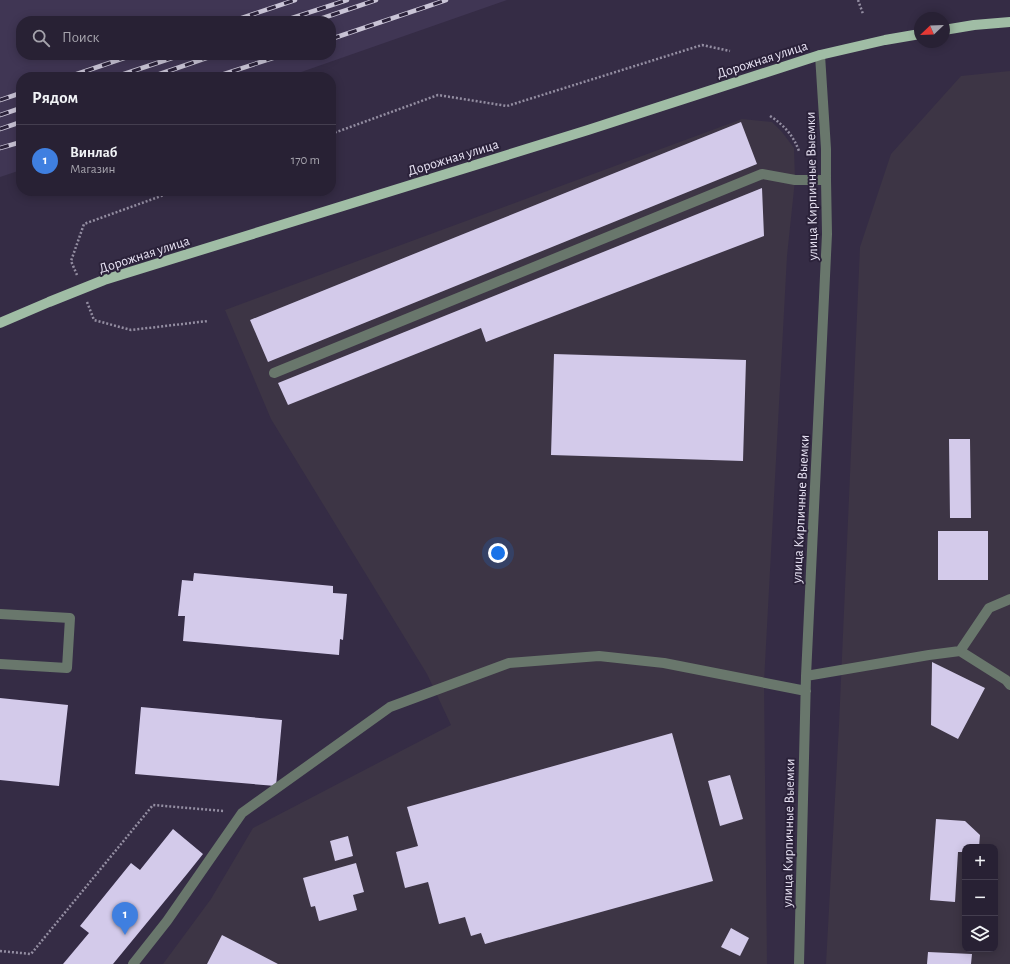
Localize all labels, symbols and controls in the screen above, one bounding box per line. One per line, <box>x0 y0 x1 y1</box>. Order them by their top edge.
north arrow <box>914 12 950 48</box>
search box <box>16 16 336 60</box>
icon: search <box>30 27 52 49</box>
text: Поиск <box>62 30 100 45</box>
street label: Дорожная улица <box>715 39 810 81</box>
text: Рядом <box>32 89 78 106</box>
street label: улица Кирпичные Выемки <box>804 111 820 262</box>
street label: Дорожная улица <box>406 137 501 178</box>
text: Винлаб <box>70 145 117 160</box>
text: 1 <box>43 154 47 167</box>
text: 170 m <box>291 154 320 167</box>
text: Магазин <box>70 163 116 176</box>
street label: Дорожная улица <box>97 234 192 276</box>
street label: улица Кирпичные Выемки <box>790 434 812 585</box>
your location <box>488 543 508 563</box>
street label: улица Кирпичные Выемки <box>781 758 797 909</box>
map controls <box>962 844 998 952</box>
button: + <box>962 844 998 880</box>
button: − <box>962 880 998 916</box>
pin: 1 <box>112 902 138 935</box>
button: layers <box>962 916 998 952</box>

